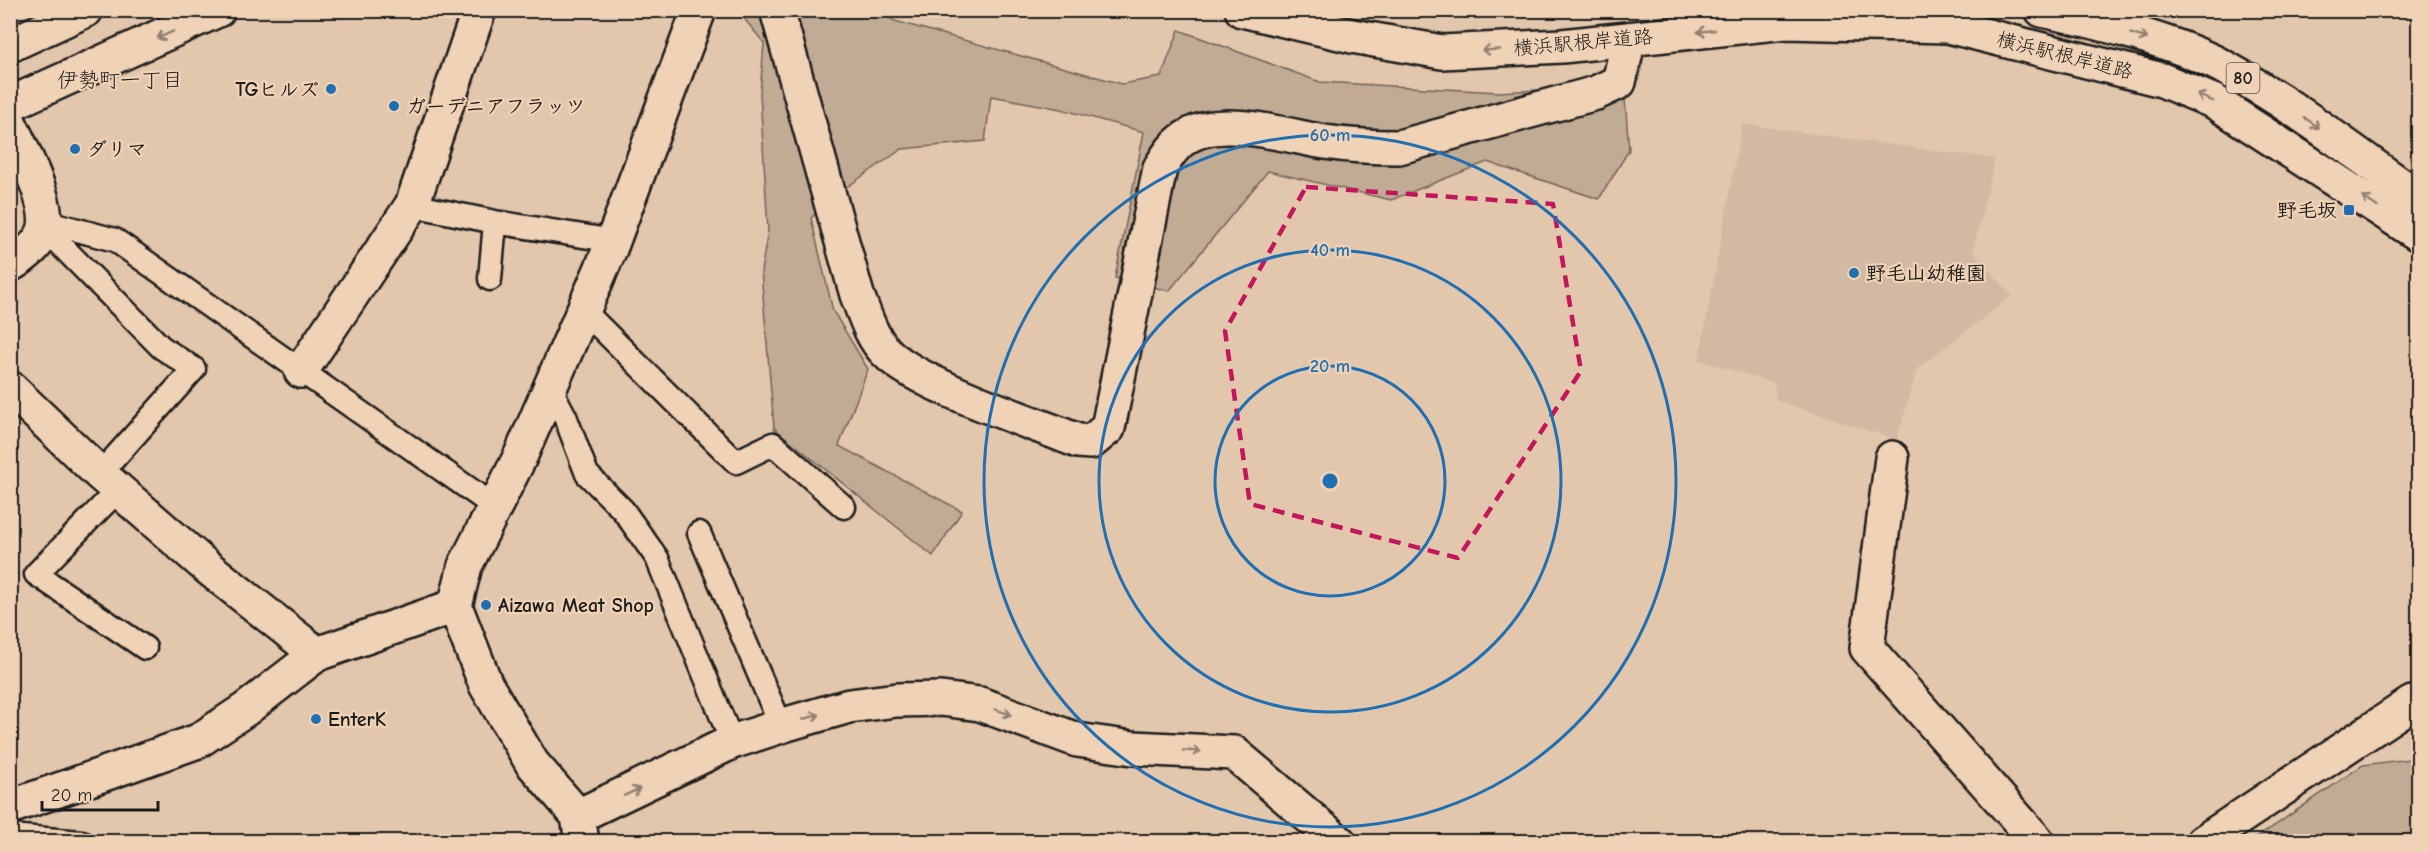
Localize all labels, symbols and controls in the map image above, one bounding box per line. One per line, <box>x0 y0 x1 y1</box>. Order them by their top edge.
street label: 横浜駅根岸道路 <box>1512 25 1654 60</box>
one-way arrow <box>1696 26 1716 37</box>
street label: 横浜駅根岸道路 <box>1994 27 2136 84</box>
one-way arrow <box>156 29 174 41</box>
one-way arrow <box>2129 31 2148 43</box>
one-way arrow <box>1481 44 1501 55</box>
road number: 80 <box>2226 63 2260 93</box>
district label: 伊勢町一丁目 <box>57 68 183 92</box>
place label: TGヒルズ <box>235 78 319 101</box>
marker: TGヒルズ <box>324 82 338 96</box>
one-way arrow <box>2196 91 2215 102</box>
place label: ガーデニアフラッツ <box>406 95 586 118</box>
marker: ガーデニアフラッツ <box>387 99 401 113</box>
one-way arrow <box>2304 117 2320 129</box>
text: 60 m <box>1310 125 1350 146</box>
place label: ダリマ <box>87 138 147 161</box>
marker: ダリマ <box>68 142 82 156</box>
one-way arrow <box>2362 195 2379 207</box>
place label: 野毛坂 <box>2277 199 2337 222</box>
marker: 野毛坂 <box>2342 203 2356 217</box>
text: 40 m <box>1310 240 1350 261</box>
place label: 野毛山幼稚園 <box>1866 262 1986 285</box>
marker: 野毛山幼稚園 <box>1847 266 1861 280</box>
text: 20 m <box>1310 356 1350 377</box>
centre of rings <box>1320 471 1340 491</box>
place label: Aizawa Meat Shop <box>498 594 654 617</box>
marker: Aizawa Meat Shop <box>479 598 493 612</box>
one-way arrow <box>993 707 1011 718</box>
place label: EnterK <box>328 708 386 731</box>
one-way arrow <box>801 711 820 722</box>
marker: EnterK <box>309 712 323 726</box>
one-way arrow <box>1181 746 1201 757</box>
scale bar <box>42 774 158 812</box>
text: 20 m <box>51 785 92 806</box>
one-way arrow <box>622 785 640 797</box>

